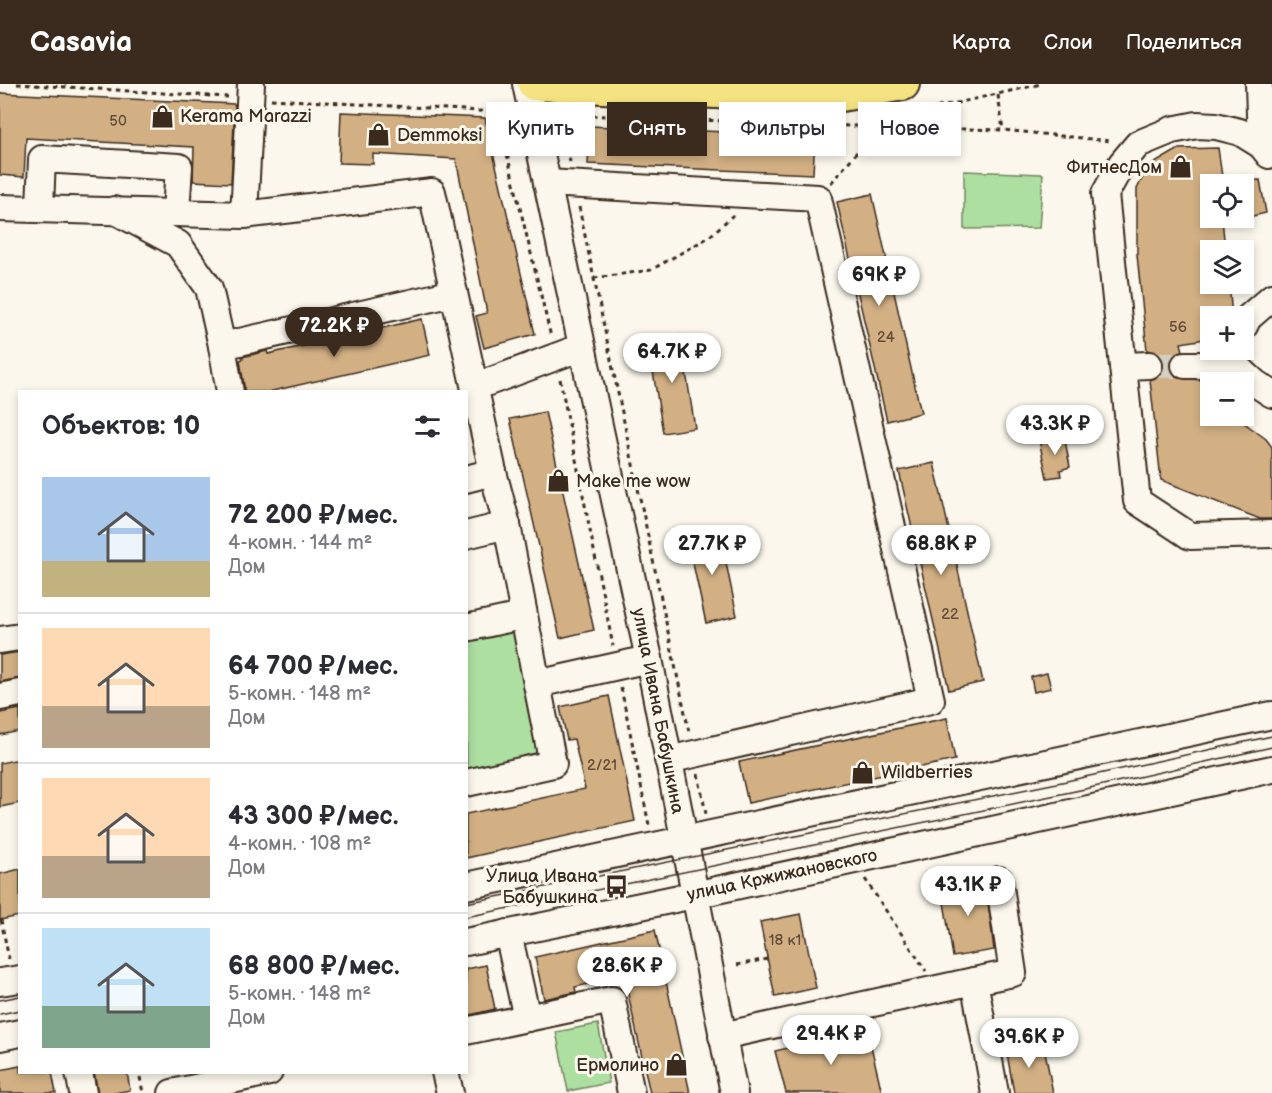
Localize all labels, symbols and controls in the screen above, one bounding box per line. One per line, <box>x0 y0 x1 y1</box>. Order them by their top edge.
text: Casavia <box>30 26 132 59</box>
text: Карта <box>952 30 1011 55</box>
text: Слои <box>1044 30 1093 55</box>
text: Поделиться <box>1126 30 1242 55</box>
chip: Купить <box>486 102 595 156</box>
chip: Снять <box>607 102 707 156</box>
chip: Фильтры <box>719 102 846 156</box>
chip: Новое <box>858 102 961 156</box>
shop icon: Kerama Marazzi <box>149 103 175 129</box>
place label: Kerama Marazzi <box>180 106 312 127</box>
house number: 50 <box>109 112 127 131</box>
shop icon: Demmoksi <box>366 122 392 148</box>
place label: Demmoksi <box>397 125 482 146</box>
shop icon: ФитнесДом <box>1167 154 1193 180</box>
place label: ФитнесДом <box>1067 157 1162 178</box>
map controls <box>1200 174 1254 426</box>
button: locate <box>1200 174 1254 228</box>
button: layers <box>1200 240 1254 294</box>
pin: 69K ₽ <box>837 256 921 307</box>
text: 69K ₽ <box>852 263 906 287</box>
button: + <box>1200 306 1254 360</box>
pin: 72.2K ₽ <box>279 307 389 358</box>
text: 72.2K ₽ <box>299 314 369 338</box>
house number: 56 <box>1169 318 1187 337</box>
house number: 24 <box>877 328 895 347</box>
pin: 64.7K ₽ <box>617 333 727 384</box>
text: 64.7K ₽ <box>637 340 707 364</box>
button: − <box>1200 372 1254 426</box>
pin: 43.3K ₽ <box>1000 405 1110 456</box>
icon: filters <box>411 410 444 443</box>
text: Объектов: 10 <box>42 411 200 442</box>
text: 43.3K ₽ <box>1020 412 1090 436</box>
shop icon: Make me wow <box>545 468 571 494</box>
place label: Make me wow <box>576 471 690 492</box>
text: 72 200 ₽/мес. <box>228 500 398 531</box>
icon: home <box>90 501 162 573</box>
pin: 27.7K ₽ <box>657 525 767 576</box>
pin: 68.8K ₽ <box>886 525 996 576</box>
text: 4-комн. · 144 m² <box>228 531 372 555</box>
text: 27.7K ₽ <box>678 532 746 556</box>
text: 68.8K ₽ <box>905 532 977 556</box>
text: Дом <box>228 555 266 579</box>
house number: 22 <box>941 605 959 624</box>
street label: улица Ивана Бабушкина <box>628 606 688 816</box>
text: 64 700 ₽/мес. <box>228 651 398 682</box>
icon: home <box>90 652 162 724</box>
text: 5-комн. · 148 m² <box>228 682 371 706</box>
text: Дом <box>228 706 266 730</box>
house number: 2/21 <box>587 756 617 775</box>
shop icon: Wildberries <box>850 759 876 785</box>
place label: Wildberries <box>881 762 973 783</box>
text: 43 300 ₽/мес. <box>228 801 398 832</box>
icon: home <box>90 802 162 874</box>
text: 4-комн. · 108 m² <box>228 832 371 856</box>
street label: улица Кржижановского <box>685 845 879 905</box>
text: Дом <box>228 856 266 880</box>
place label: Улица Ивана Бабушкина <box>486 866 598 908</box>
pin: 43.1K ₽ <box>913 866 1023 917</box>
bus stop icon: Улица Ивана Бабушкина <box>603 873 629 899</box>
text: 43.1K ₽ <box>935 873 1001 897</box>
house number: 18 к1 <box>769 931 801 950</box>
pin: 28.6K ₽ <box>572 947 682 998</box>
text: 68 800 ₽/мес. <box>228 951 400 982</box>
icon: home <box>90 952 162 1024</box>
text: 28.6K ₽ <box>591 954 663 978</box>
text: 5-комн. · 148 m² <box>228 982 371 1006</box>
text: Дом <box>228 1006 266 1030</box>
pin: 29.4K ₽ <box>776 1015 886 1066</box>
pin: 39.6K ₽ <box>974 1018 1084 1069</box>
text: 29.4K ₽ <box>796 1022 866 1046</box>
text: 39.6K ₽ <box>994 1025 1064 1049</box>
shop icon: Ермолино <box>664 1052 690 1078</box>
place label: Ермолино <box>576 1055 659 1076</box>

